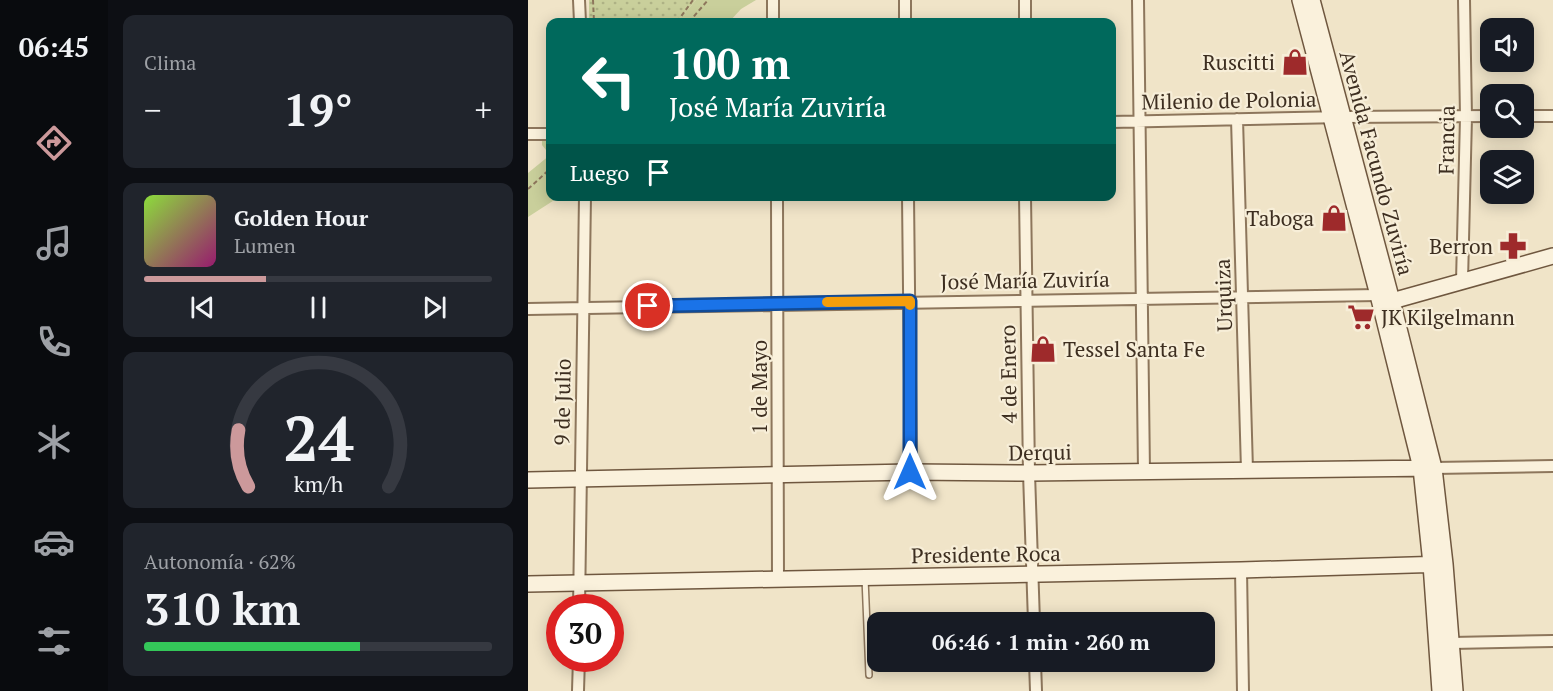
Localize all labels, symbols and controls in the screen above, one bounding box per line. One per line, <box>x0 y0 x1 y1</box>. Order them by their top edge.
map controls <box>1480 18 1534 204</box>
button: sound <box>1480 18 1534 72</box>
text: 06:45 <box>19 29 89 65</box>
text: 100 m <box>669 35 790 91</box>
icon: left <box>570 42 648 120</box>
shop icon: Ruscitti <box>1280 47 1310 77</box>
place label: Ruscitti <box>1202 48 1275 76</box>
street label: Avenida Facundo Zuviría <box>1334 48 1421 279</box>
text: Clima <box>144 49 196 76</box>
text: 19° <box>283 79 353 139</box>
street label: Milenio de Polonia <box>1141 84 1317 116</box>
button: search <box>1480 84 1534 138</box>
text: − <box>144 88 162 131</box>
text: + <box>474 88 492 131</box>
text: José María Zuviría <box>669 89 887 125</box>
street label: Francia <box>1431 105 1461 175</box>
icon: directions <box>33 122 75 164</box>
button: layers <box>1480 150 1534 204</box>
icon: arrive <box>642 156 675 189</box>
text: Luego <box>570 158 630 187</box>
text: Golden Hour <box>234 203 368 232</box>
shop icon: Taboga <box>1319 203 1349 233</box>
place label: Taboga <box>1246 204 1314 232</box>
icon: music <box>33 222 75 264</box>
pharmacy icon: Berron <box>1498 231 1528 261</box>
text: Lumen <box>234 232 296 259</box>
place label: Berron <box>1429 232 1494 260</box>
street label: Urquiza <box>1208 258 1238 332</box>
street label: José María Zuviría <box>940 265 1110 295</box>
pin <box>622 280 673 331</box>
icon: arrive <box>631 289 664 322</box>
icon: previous <box>186 291 219 324</box>
icon: pause <box>302 291 335 324</box>
icon: next <box>418 291 451 324</box>
supermarket icon: JK Kilgelmann <box>1346 302 1376 332</box>
place label: JK Kilgelmann <box>1381 303 1515 331</box>
icon: phone <box>33 321 75 363</box>
street label: 4 de Enero <box>993 324 1023 424</box>
shop icon: Tessel Santa Fe <box>1028 334 1058 364</box>
place label: Tessel Santa Fe <box>1063 335 1205 363</box>
street label: 1 de Mayo <box>745 340 773 434</box>
street label: 9 de Julio <box>547 358 577 446</box>
text: 24 <box>283 396 353 479</box>
icon: climate <box>33 421 75 463</box>
street label: Derqui <box>1008 437 1072 467</box>
position arrow <box>878 440 942 504</box>
text: km/h <box>293 470 343 498</box>
icon: car <box>33 521 75 563</box>
street label: Presidente Roca <box>911 539 1061 569</box>
text: Autonomía · 62% <box>144 548 296 575</box>
text: 310 km <box>144 578 300 638</box>
speed limit sign: 30 <box>546 594 624 672</box>
icon: filters <box>33 620 75 662</box>
text: 06:46 · 1 min · 260 m <box>932 627 1150 656</box>

